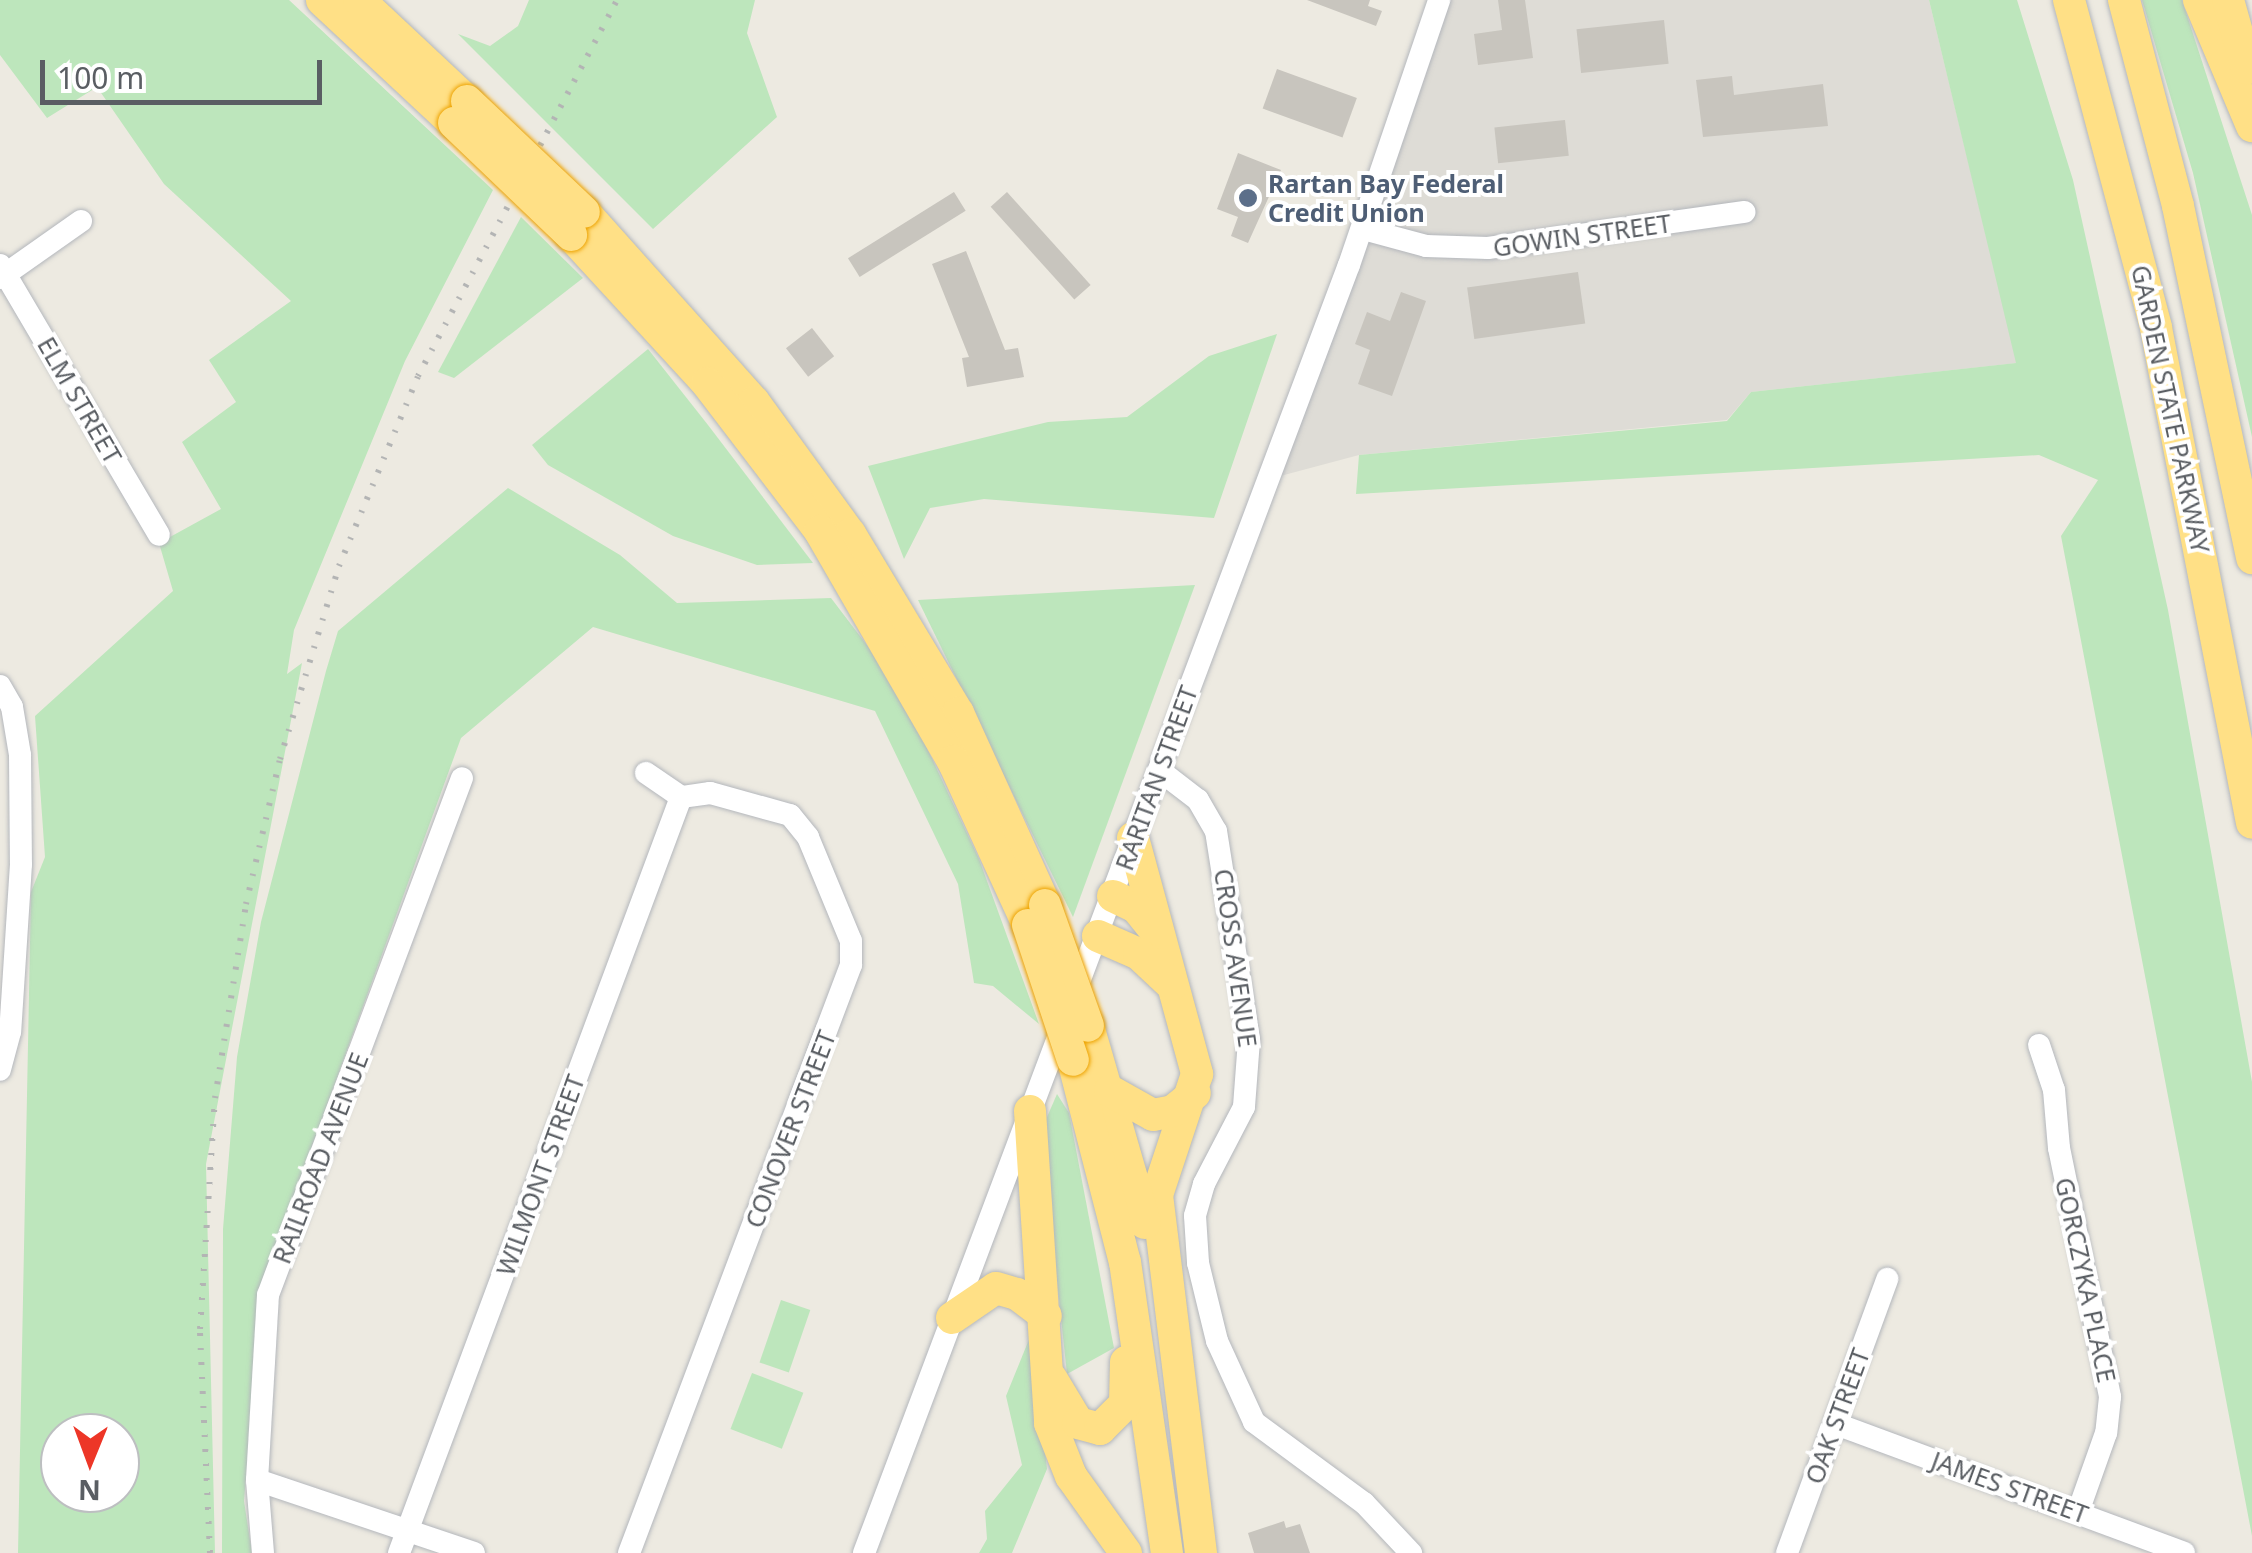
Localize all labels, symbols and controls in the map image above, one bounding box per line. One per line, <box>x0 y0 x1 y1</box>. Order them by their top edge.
scale bar <box>45 40 328 102</box>
text: 100 m <box>57 57 144 98</box>
place label: Rartan Bay Federal Credit Union <box>1268 169 1504 228</box>
marker: Rartan Bay Federal Credit Union <box>1237 187 1259 209</box>
street label: GOWIN STREET <box>1491 208 1673 262</box>
street label: GARDEN STATE PARKWAY <box>2126 262 2216 556</box>
street label: ELM STREET <box>32 331 128 469</box>
street label: RARITAN STREET <box>1109 682 1203 874</box>
street label: CROSS AVENUE <box>1209 867 1263 1049</box>
street label: CONOVER STREET <box>739 1026 841 1232</box>
street label: RAILROAD AVENUE <box>266 1048 374 1268</box>
street label: WILMONT STREET <box>490 1071 590 1279</box>
street label: GORCZYKA PLACE <box>2050 1175 2122 1385</box>
street label: OAK STREET <box>1799 1344 1875 1488</box>
north arrow <box>40 1413 140 1513</box>
street label: JAMES STREET <box>1928 1445 2092 1529</box>
text: N <box>78 1472 101 1510</box>

